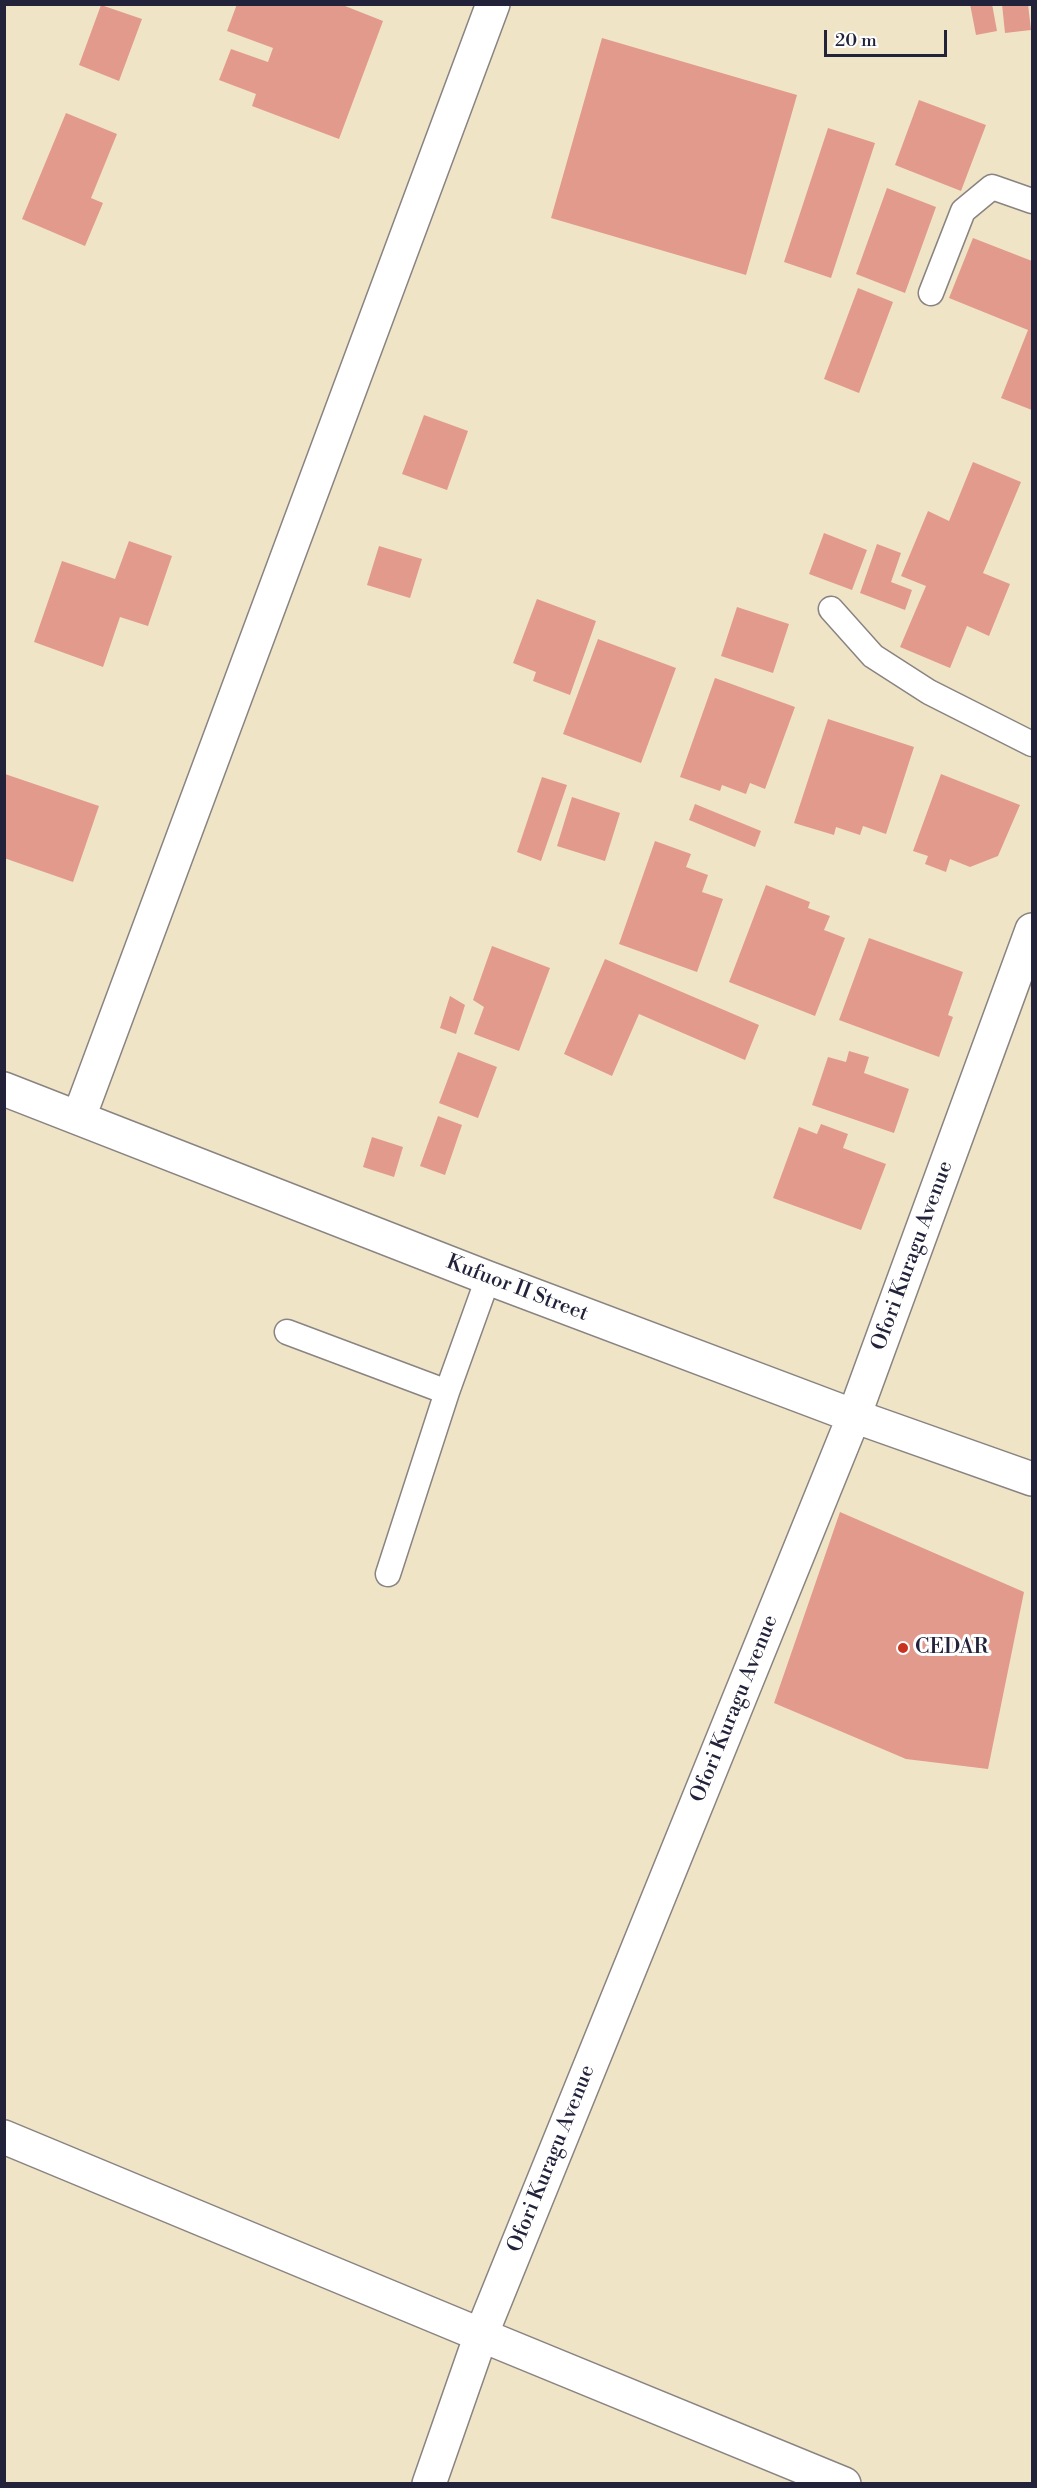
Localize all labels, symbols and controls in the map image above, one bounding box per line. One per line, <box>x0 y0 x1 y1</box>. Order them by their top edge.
scale bar <box>827 18 950 56</box>
text: 20 m <box>835 29 877 52</box>
street label: Ofori Kuragu Avenue <box>867 1158 959 1354</box>
street label: Kufuor II Street <box>443 1250 591 1328</box>
street label: Ofori Kuragu Avenue <box>686 1612 784 1806</box>
place label: CEDAR <box>915 1635 988 1661</box>
marker: CEDAR <box>896 1641 910 1655</box>
street label: Ofori Kuragu Avenue <box>503 2062 601 2256</box>

